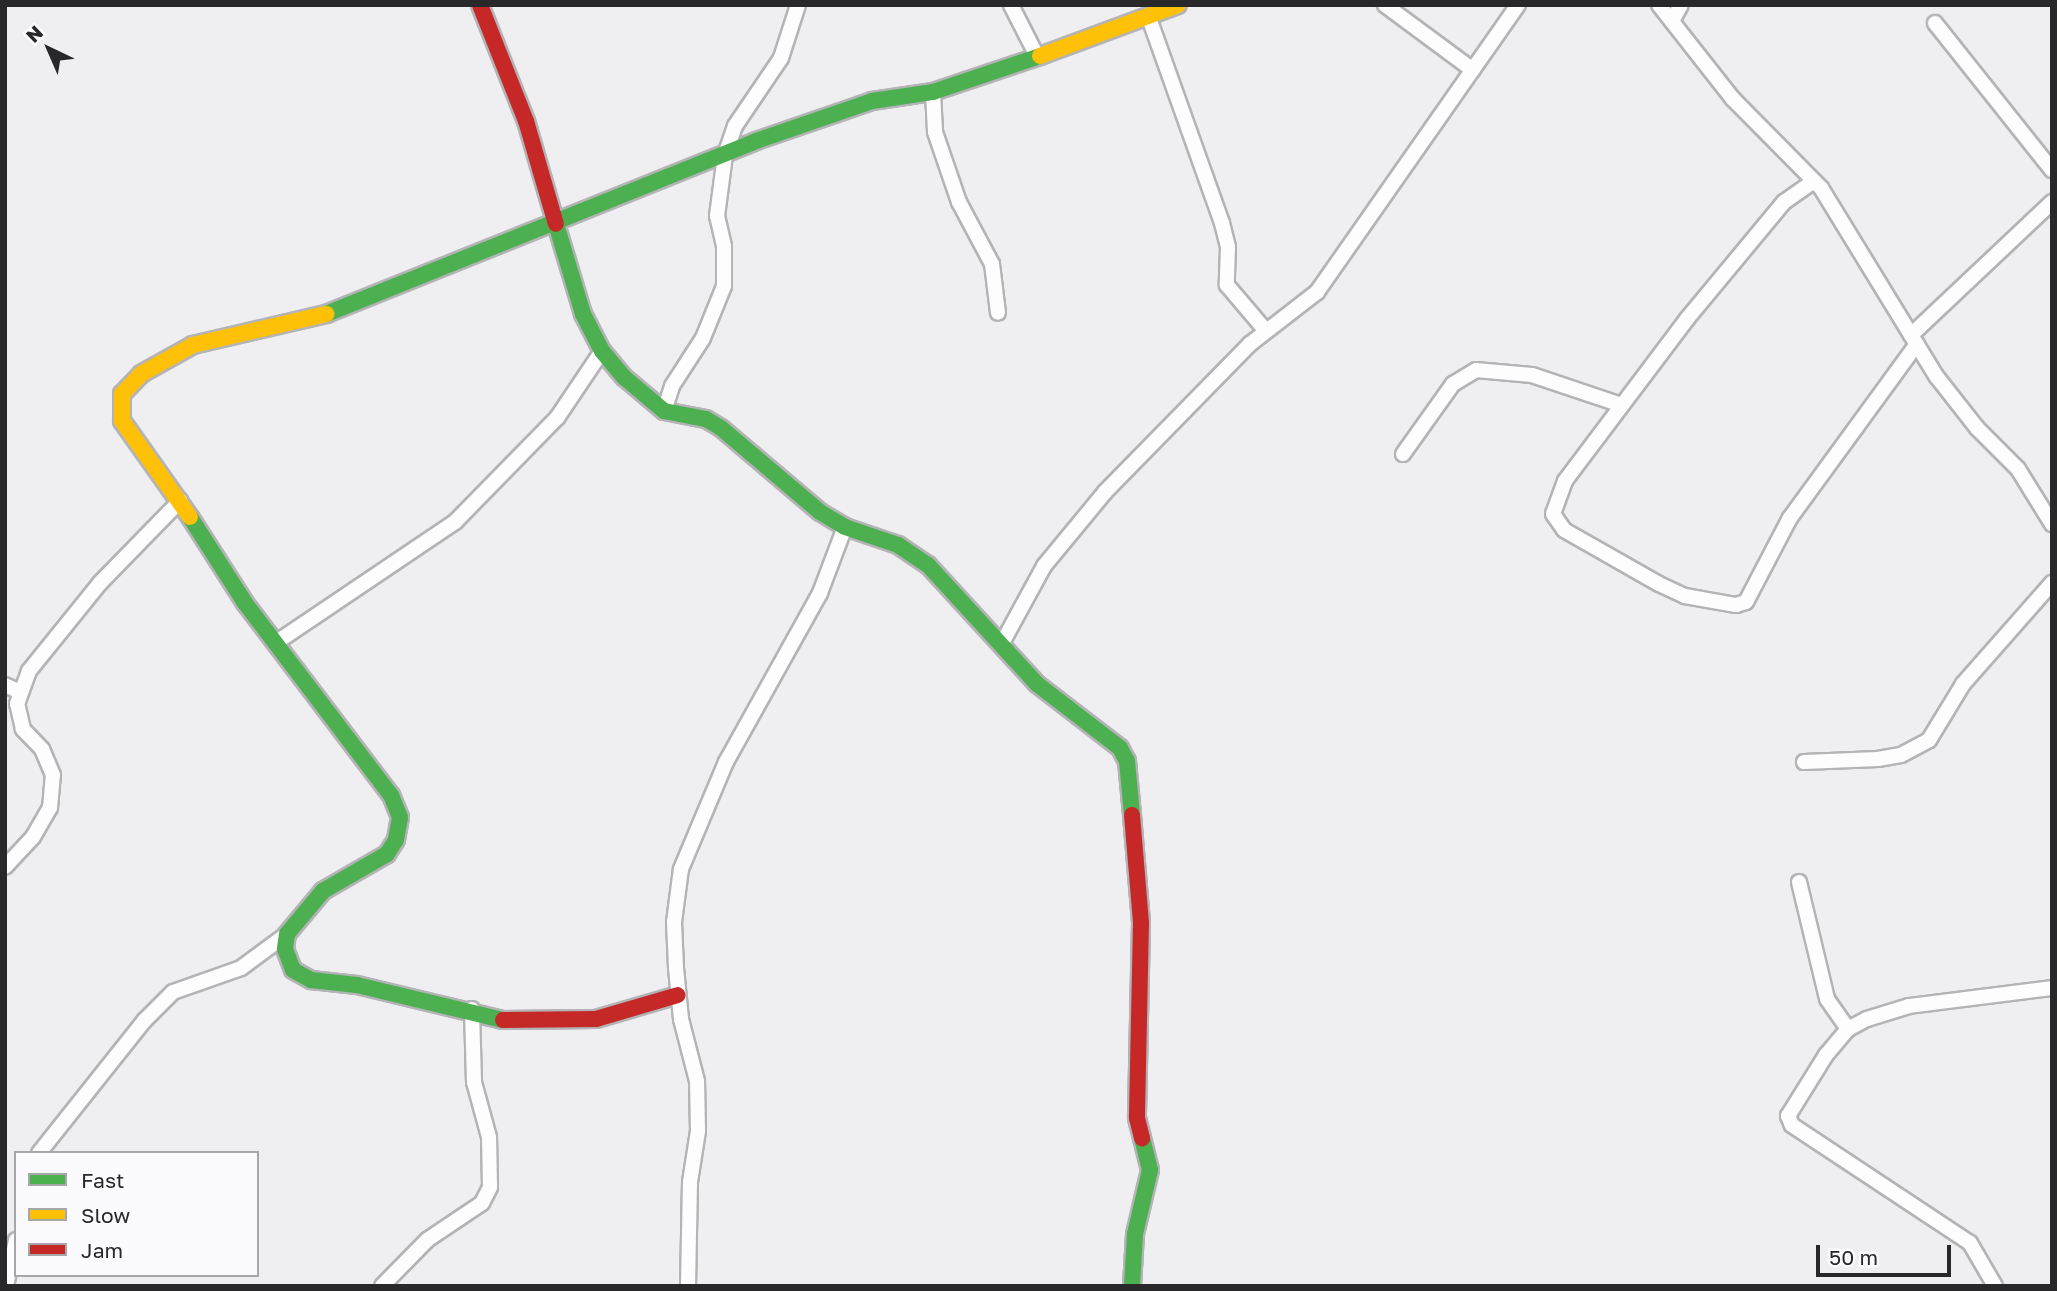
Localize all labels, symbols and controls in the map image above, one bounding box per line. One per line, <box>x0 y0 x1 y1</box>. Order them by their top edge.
north arrow <box>14 14 84 84</box>
text: N <box>21 20 47 47</box>
legend <box>14 1151 259 1277</box>
text: Fast <box>81 1167 124 1193</box>
text: Slow <box>81 1202 130 1228</box>
scale bar <box>1819 1232 1954 1276</box>
text: Jam <box>81 1237 123 1263</box>
text: 50 m <box>1829 1244 1878 1270</box>

